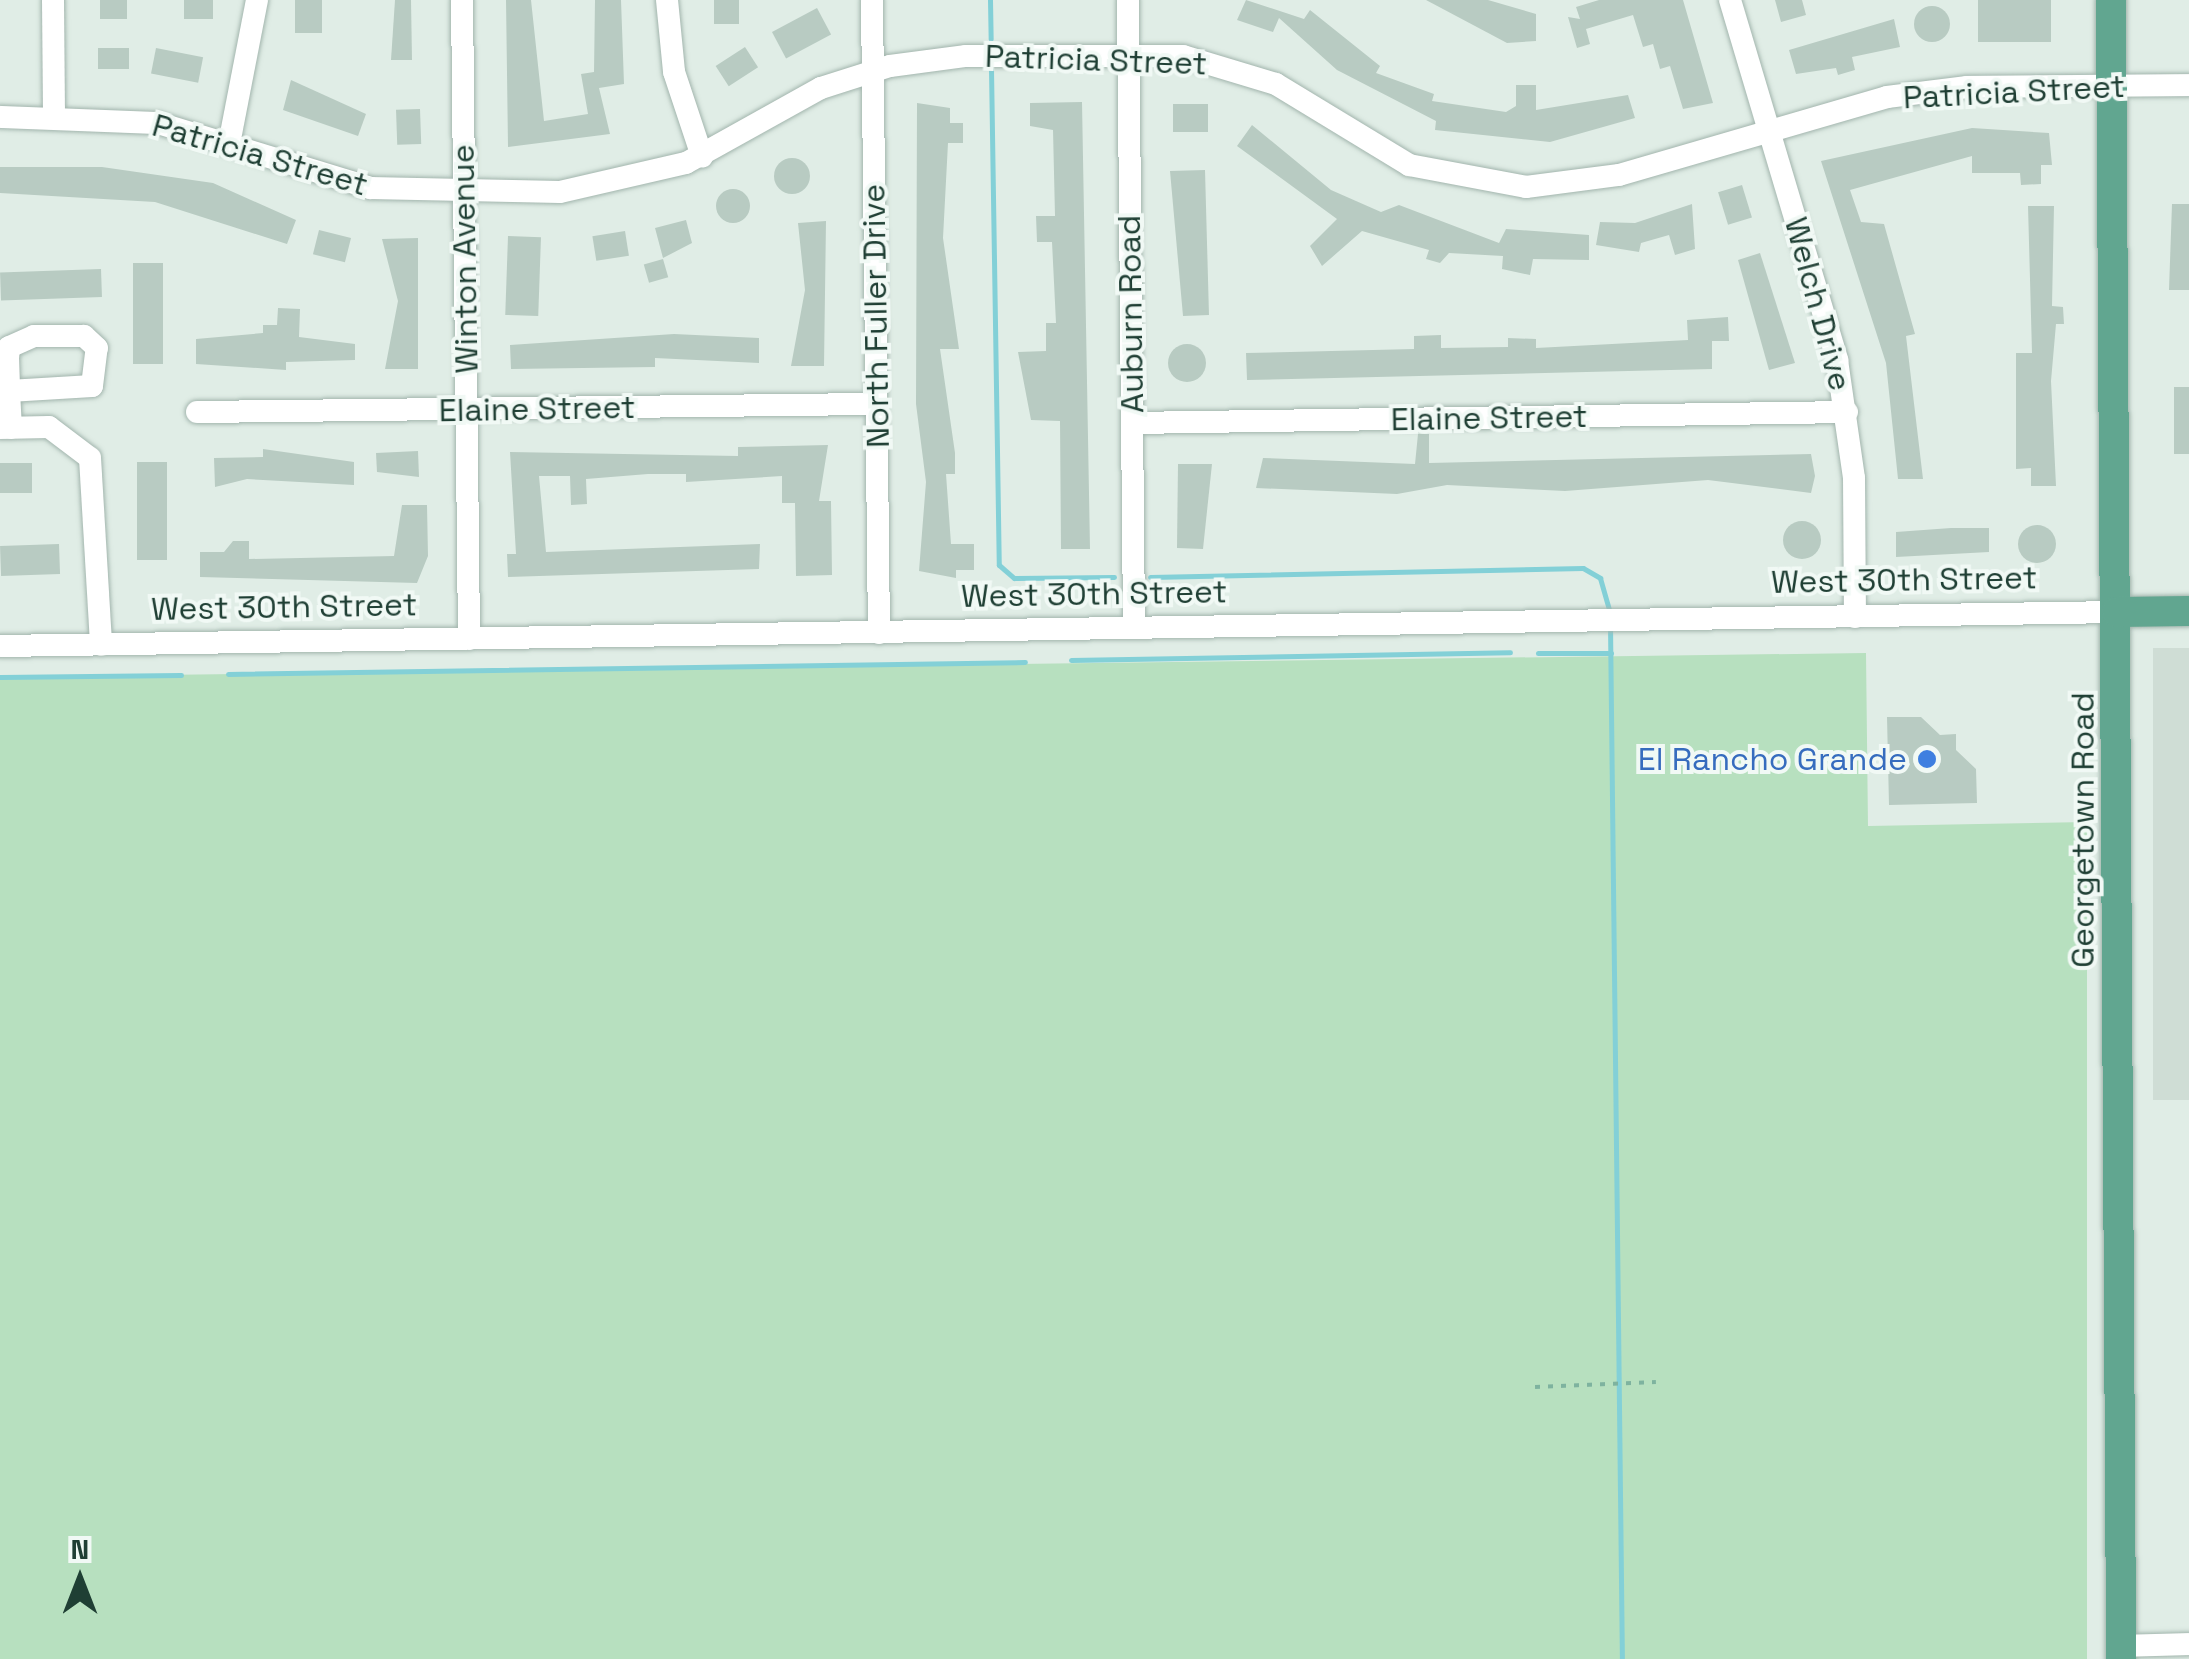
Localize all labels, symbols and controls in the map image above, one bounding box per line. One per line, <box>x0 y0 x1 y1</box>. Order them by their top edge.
street label: Patricia Street <box>984 37 1208 83</box>
street label: Patricia Street <box>1902 67 2126 117</box>
street label: Patricia Street <box>148 106 372 204</box>
street label: Winton Avenue <box>444 144 486 374</box>
street label: North Fuller Drive <box>854 184 898 448</box>
street label: Welch Drive <box>1776 213 1860 395</box>
street label: Auburn Road <box>1110 214 1152 414</box>
street label: Elaine Street <box>438 388 636 430</box>
street label: Elaine Street <box>1390 397 1588 439</box>
street label: West 30th Street <box>1771 558 2037 602</box>
street label: West 30th Street <box>961 572 1227 616</box>
street label: West 30th Street <box>151 585 417 629</box>
street label: Georgetown Road <box>2064 692 2102 968</box>
place label: El Rancho Grande <box>1638 740 1907 778</box>
marker: El Rancho Grande <box>1916 748 1938 770</box>
north arrow <box>30 1529 130 1629</box>
text: N <box>71 1531 89 1567</box>

